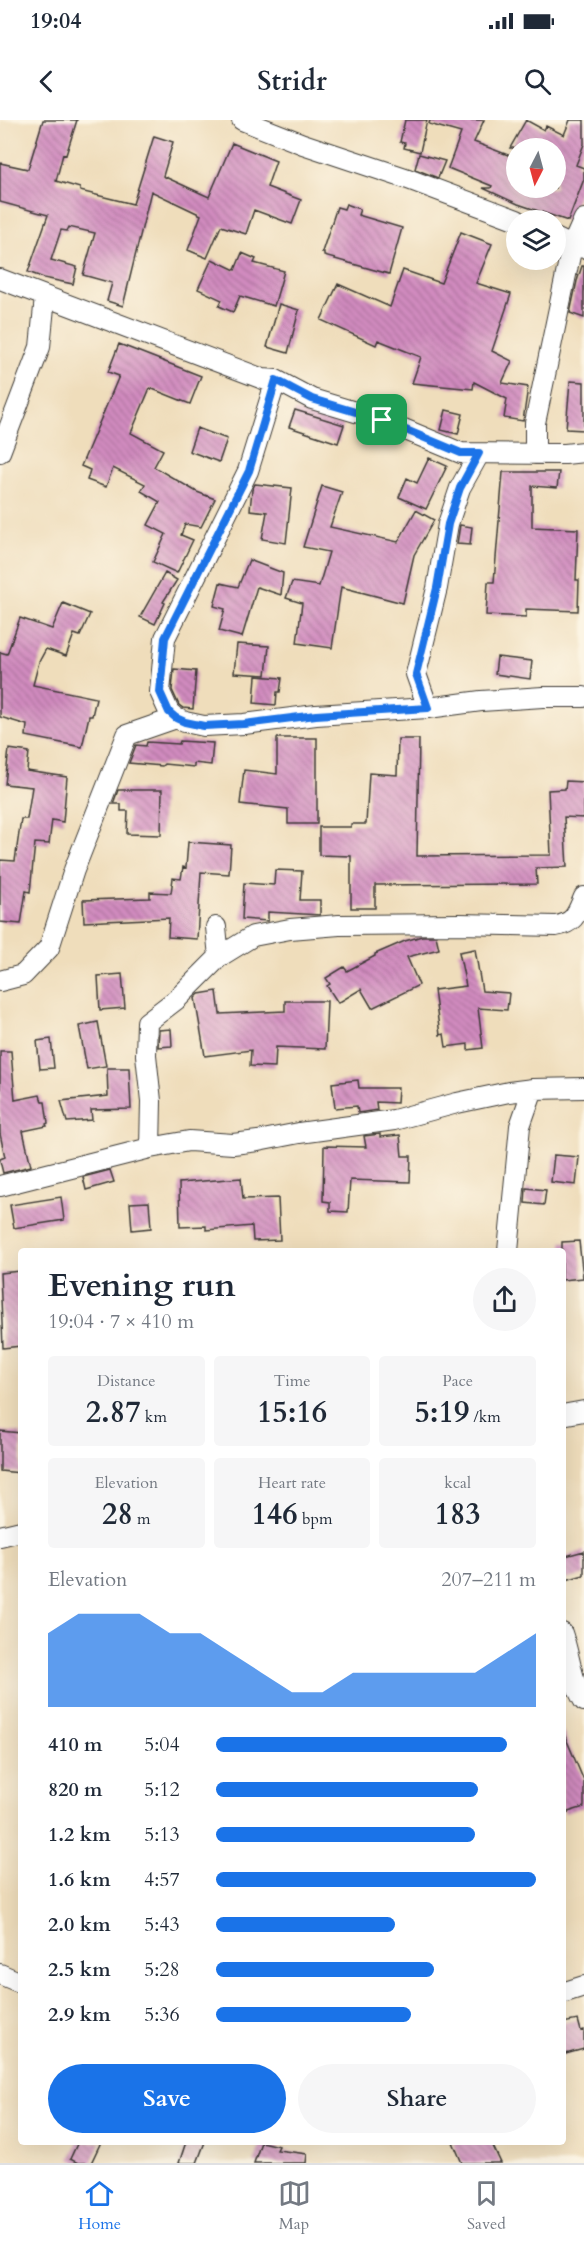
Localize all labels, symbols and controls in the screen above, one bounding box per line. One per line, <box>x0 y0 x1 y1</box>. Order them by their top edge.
text: 19:04 <box>30 6 81 36</box>
text: Stridr <box>257 63 327 100</box>
icon: back <box>30 65 63 98</box>
icon: search <box>521 65 554 98</box>
north arrow <box>506 138 566 198</box>
map controls <box>506 138 566 270</box>
button: layers <box>506 210 566 270</box>
pin <box>356 394 407 445</box>
icon: arrive <box>365 403 398 436</box>
text: Evening run <box>48 1263 236 1308</box>
button: share <box>473 1268 536 1331</box>
text: 19:04 · 7 × 410 m <box>48 1308 194 1335</box>
text: Distance <box>97 1370 156 1392</box>
text: Time <box>273 1370 311 1392</box>
text: Pace <box>442 1370 473 1392</box>
text: 2.87 <box>86 1392 141 1433</box>
text: 15:16 <box>257 1392 327 1433</box>
text: 5:19 <box>414 1392 469 1433</box>
text: km <box>141 1406 167 1428</box>
text: /km <box>469 1406 501 1428</box>
text: Elevation <box>95 1472 158 1494</box>
text: Heart rate <box>258 1472 326 1494</box>
text: kcal <box>444 1472 471 1494</box>
text: 28 <box>102 1494 133 1535</box>
text: 146 <box>251 1494 298 1535</box>
text: 183 <box>435 1494 481 1535</box>
text: m <box>133 1508 151 1530</box>
text: bpm <box>298 1508 333 1530</box>
text: Elevation <box>48 1566 127 1593</box>
text: 207–211 m <box>441 1566 536 1593</box>
text: 410 m <box>48 1731 103 1758</box>
text: 5:04 <box>144 1731 180 1758</box>
text: 820 m <box>48 1776 103 1803</box>
text: 5:12 <box>144 1776 180 1803</box>
text: 1.2 km <box>48 1821 111 1848</box>
text: 5:13 <box>144 1821 180 1848</box>
text: 1.6 km <box>48 1866 111 1893</box>
text: 4:57 <box>144 1866 180 1893</box>
text: 2.0 km <box>48 1911 111 1938</box>
text: 5:43 <box>144 1911 180 1938</box>
text: 2.5 km <box>48 1956 111 1983</box>
text: 5:28 <box>144 1956 180 1983</box>
text: 2.9 km <box>48 2001 111 2028</box>
text: 5:36 <box>144 2001 180 2028</box>
button: Save <box>48 2064 286 2133</box>
button: Share <box>298 2064 536 2133</box>
tab: Home <box>78 2177 121 2235</box>
tab: Map <box>278 2177 311 2235</box>
tab: Saved <box>467 2177 506 2235</box>

